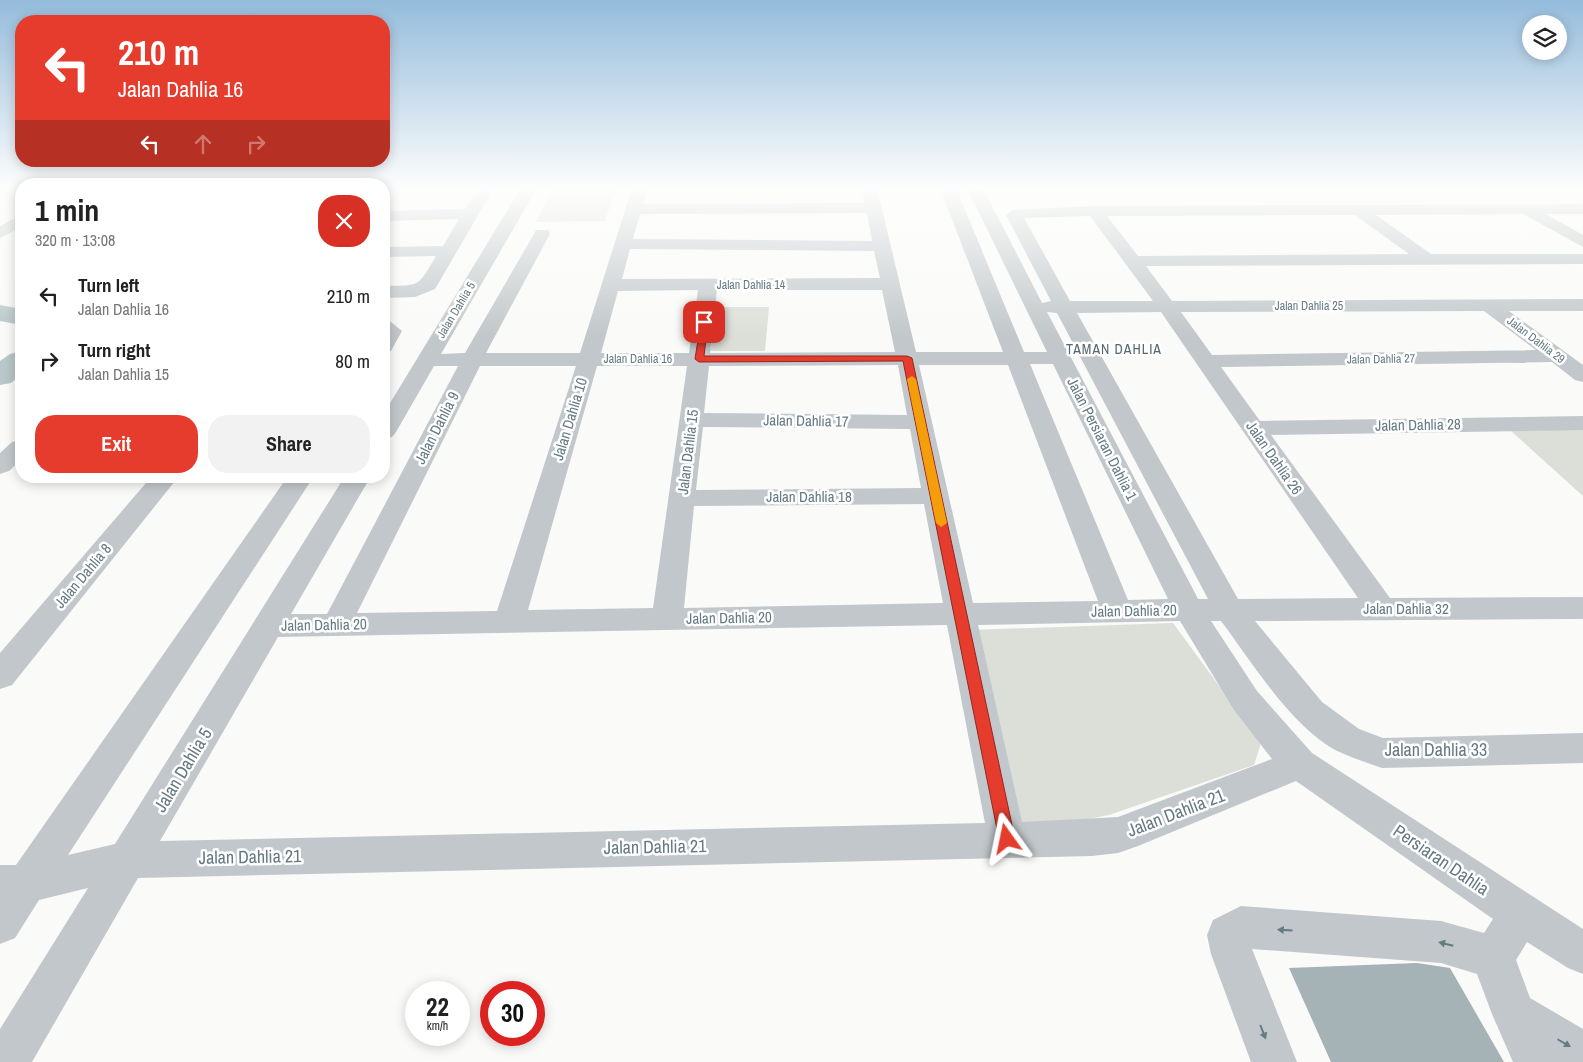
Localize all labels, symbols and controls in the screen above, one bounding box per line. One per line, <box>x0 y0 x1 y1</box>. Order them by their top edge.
map controls <box>1522 15 1567 60</box>
button: layers <box>1522 15 1567 60</box>
text: 210 m <box>118 29 199 76</box>
icon: left <box>35 35 100 100</box>
text: Jalan Dahlia 16 <box>118 74 243 104</box>
icon: left <box>136 130 164 158</box>
icon: ahead <box>189 130 217 158</box>
icon: right <box>242 130 270 158</box>
text: 1 min <box>35 190 99 230</box>
button: close <box>318 195 370 247</box>
text: 320 m · 13:08 <box>35 229 115 251</box>
text: Turn left <box>78 272 139 298</box>
street label: Jalan Dahlia 14 <box>717 277 786 293</box>
street label: Jalan Dahlia 5 <box>433 278 479 341</box>
icon: left <box>35 282 63 310</box>
text: 210 m <box>327 283 370 309</box>
text: Jalan Dahlia 16 <box>78 298 169 320</box>
street label: Jalan Dahlia 25 <box>1275 298 1344 314</box>
pin <box>683 301 725 343</box>
icon: arrive <box>690 308 718 336</box>
street label: Jalan Dahlia 29 <box>1504 313 1568 367</box>
text: Turn right <box>78 337 150 363</box>
district label: TAMAN DAHLIA <box>1066 340 1162 358</box>
icon: right <box>35 347 63 375</box>
text: 80 m <box>335 348 370 374</box>
street label: Jalan Dahlia 27 <box>1347 350 1416 368</box>
street label: Jalan Dahlia 16 <box>604 351 672 367</box>
text: Jalan Dahlia 15 <box>78 363 169 385</box>
street label: Jalan Persiaran Dahlia 1 <box>1062 374 1143 504</box>
street label: Jalan Dahlia 10 <box>547 375 592 463</box>
street label: Jalan Dahlia 9 <box>409 388 464 468</box>
street label: Jalan Dahlia 15 <box>672 408 703 496</box>
street label: Jalan Dahlia 17 <box>763 409 849 432</box>
street label: Jalan Dahlia 28 <box>1375 413 1461 436</box>
button: Exit <box>35 415 198 473</box>
button: Share <box>208 415 370 473</box>
street label: Jalan Dahlia 26 <box>1241 417 1308 499</box>
street label: Jalan Dahlia 18 <box>766 486 852 507</box>
street label: Jalan Dahlia 8 <box>49 539 116 613</box>
street label: Jalan Dahlia 32 <box>1363 598 1449 619</box>
street label: Jalan Dahlia 20 <box>1091 599 1177 622</box>
street label: Jalan Dahlia 20 <box>686 606 772 629</box>
street label: Jalan Dahlia 20 <box>281 613 367 636</box>
street label: Jalan Dahlia 5 <box>148 723 218 817</box>
street label: Jalan Dahlia 33 <box>1385 737 1487 762</box>
street label: Jalan Dahlia 21 <box>1123 782 1229 843</box>
position arrow <box>980 812 1032 864</box>
street label: Persiaran Dahlia <box>1388 818 1494 901</box>
street label: Jalan Dahlia 21 <box>603 833 707 860</box>
street label: Jalan Dahlia 21 <box>198 843 302 870</box>
one-way arrow <box>1276 926 1292 934</box>
one-way arrow <box>1439 940 1454 948</box>
speed limit sign: 30 <box>480 981 545 1046</box>
text: 22 <box>426 990 449 1024</box>
text: km/h <box>427 1018 448 1034</box>
one-way arrow <box>1260 1025 1267 1040</box>
one-way arrow <box>1557 1038 1571 1047</box>

